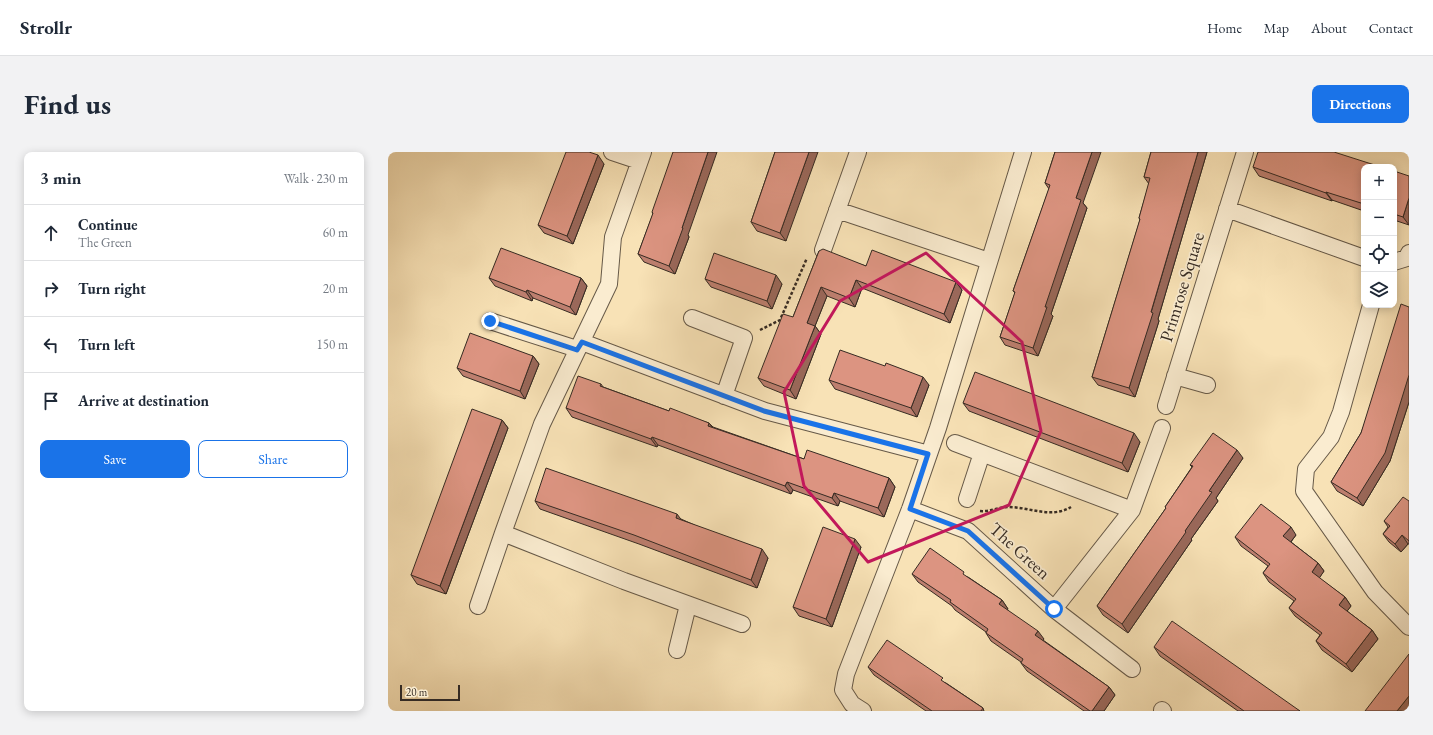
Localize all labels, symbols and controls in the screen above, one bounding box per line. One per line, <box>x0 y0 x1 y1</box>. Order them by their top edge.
text: Strollr <box>20 15 72 40</box>
text: Home <box>1207 19 1242 37</box>
text: Map <box>1264 19 1289 37</box>
text: About <box>1311 19 1347 37</box>
text: Contact <box>1369 19 1413 37</box>
button: Directions <box>1312 85 1409 123</box>
text: Find us <box>24 86 111 122</box>
map controls <box>1361 164 1397 308</box>
button: + <box>1361 164 1397 200</box>
text: 3 min <box>40 167 81 189</box>
text: Walk · 230 m <box>284 170 348 187</box>
button: − <box>1361 200 1397 236</box>
text: Continue <box>78 215 138 234</box>
icon: ahead <box>40 222 62 244</box>
text: 60 m <box>323 224 348 241</box>
street label: Primrose Square <box>1154 229 1209 344</box>
text: The Green <box>78 234 132 251</box>
button: locate <box>1361 236 1397 272</box>
button: layers <box>1361 272 1397 308</box>
icon: right <box>40 278 62 300</box>
text: Turn right <box>78 279 146 298</box>
text: 20 m <box>323 280 348 297</box>
route end <box>481 312 499 330</box>
icon: left <box>40 334 62 356</box>
text: Turn left <box>78 335 135 354</box>
text: 150 m <box>317 336 348 353</box>
icon: arrive <box>40 390 62 412</box>
text: Arrive at destination <box>78 391 209 410</box>
button: Save <box>40 440 190 478</box>
button: Share <box>198 440 348 478</box>
street label: The Green <box>985 517 1056 584</box>
route start <box>1045 600 1063 618</box>
scale bar <box>400 683 460 702</box>
text: 20 m <box>406 685 427 699</box>

